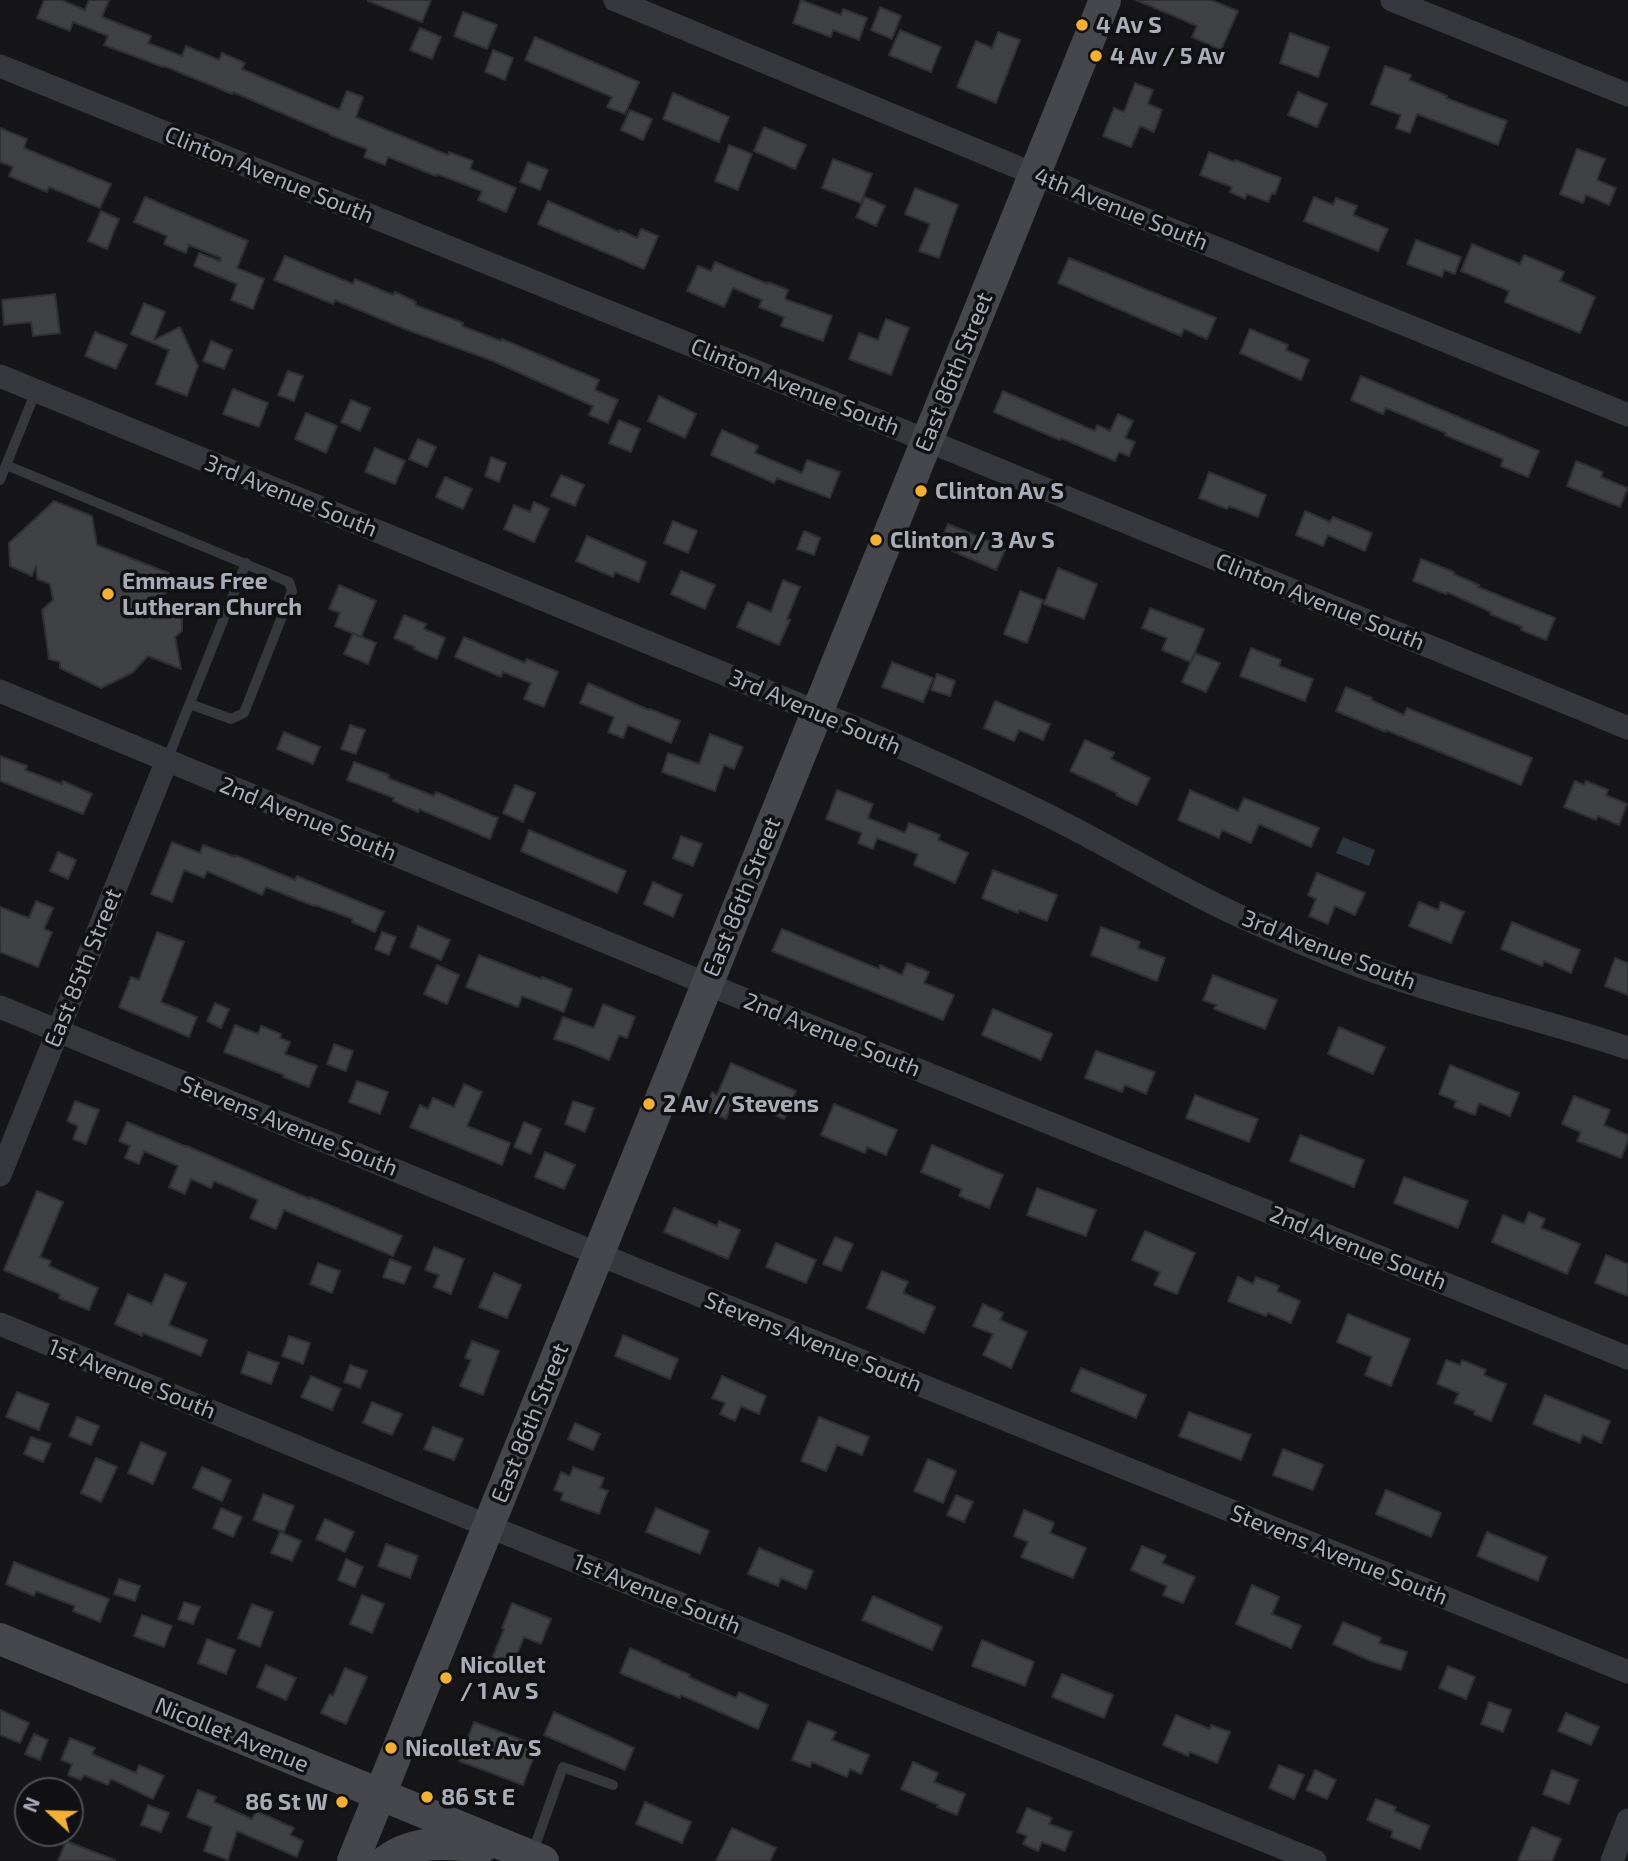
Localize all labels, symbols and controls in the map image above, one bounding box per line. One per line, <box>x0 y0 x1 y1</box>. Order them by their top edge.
place label: 4 Av S <box>1096 11 1162 39</box>
marker: 4 Av S <box>1074 17 1090 33</box>
place label: 4 Av / 5 Av <box>1110 42 1225 70</box>
marker: 4 Av / 5 Av <box>1088 48 1104 64</box>
street label: Clinton Avenue South <box>161 120 377 230</box>
street label: 4th Avenue South <box>1030 162 1212 256</box>
street label: East 86th Street <box>909 288 999 456</box>
street label: Clinton Avenue South <box>687 332 903 442</box>
street label: 3rd Avenue South <box>201 449 381 543</box>
place label: Clinton Av S <box>935 477 1064 505</box>
marker: Clinton Av S <box>913 483 929 499</box>
place label: Clinton / 3 Av S <box>890 526 1055 554</box>
marker: Clinton / 3 Av S <box>868 532 884 548</box>
street label: Clinton Avenue South <box>1212 547 1428 657</box>
place label: Emmaus Free Lutheran Church <box>122 567 302 621</box>
marker: Emmaus Free Lutheran Church <box>100 586 116 602</box>
street label: 3rd Avenue South <box>725 663 905 761</box>
street label: 2nd Avenue South <box>216 771 400 867</box>
street label: East 86th Street <box>697 813 787 981</box>
street label: East 85th Street <box>39 885 127 1051</box>
street label: 3rd Avenue South <box>1238 904 1420 996</box>
street label: 2nd Avenue South <box>740 987 924 1083</box>
street label: Stevens Avenue South <box>176 1070 402 1182</box>
place label: 2 Av / Stevens <box>663 1090 819 1118</box>
marker: 2 Av / Stevens <box>641 1096 657 1112</box>
street label: 2nd Avenue South <box>1266 1200 1450 1296</box>
street label: Stevens Avenue South <box>700 1286 926 1398</box>
street label: 1st Avenue South <box>44 1333 220 1425</box>
street label: East 86th Street <box>485 1339 575 1507</box>
street label: Stevens Avenue South <box>1226 1499 1452 1611</box>
street label: 1st Avenue South <box>569 1548 745 1640</box>
place label: Nicollet / 1 Av S <box>460 1651 546 1705</box>
marker: Nicollet / 1 Av S <box>438 1670 454 1686</box>
street label: Nicollet Avenue <box>151 1692 313 1778</box>
place label: Nicollet Av S <box>405 1734 542 1762</box>
marker: Nicollet Av S <box>383 1740 399 1756</box>
north arrow <box>14 1777 84 1847</box>
place label: 86 St E <box>441 1783 515 1811</box>
place label: 86 St W <box>245 1788 328 1816</box>
marker: 86 St E <box>419 1789 435 1805</box>
text: N <box>18 1794 44 1815</box>
marker: 86 St W <box>334 1794 350 1810</box>

